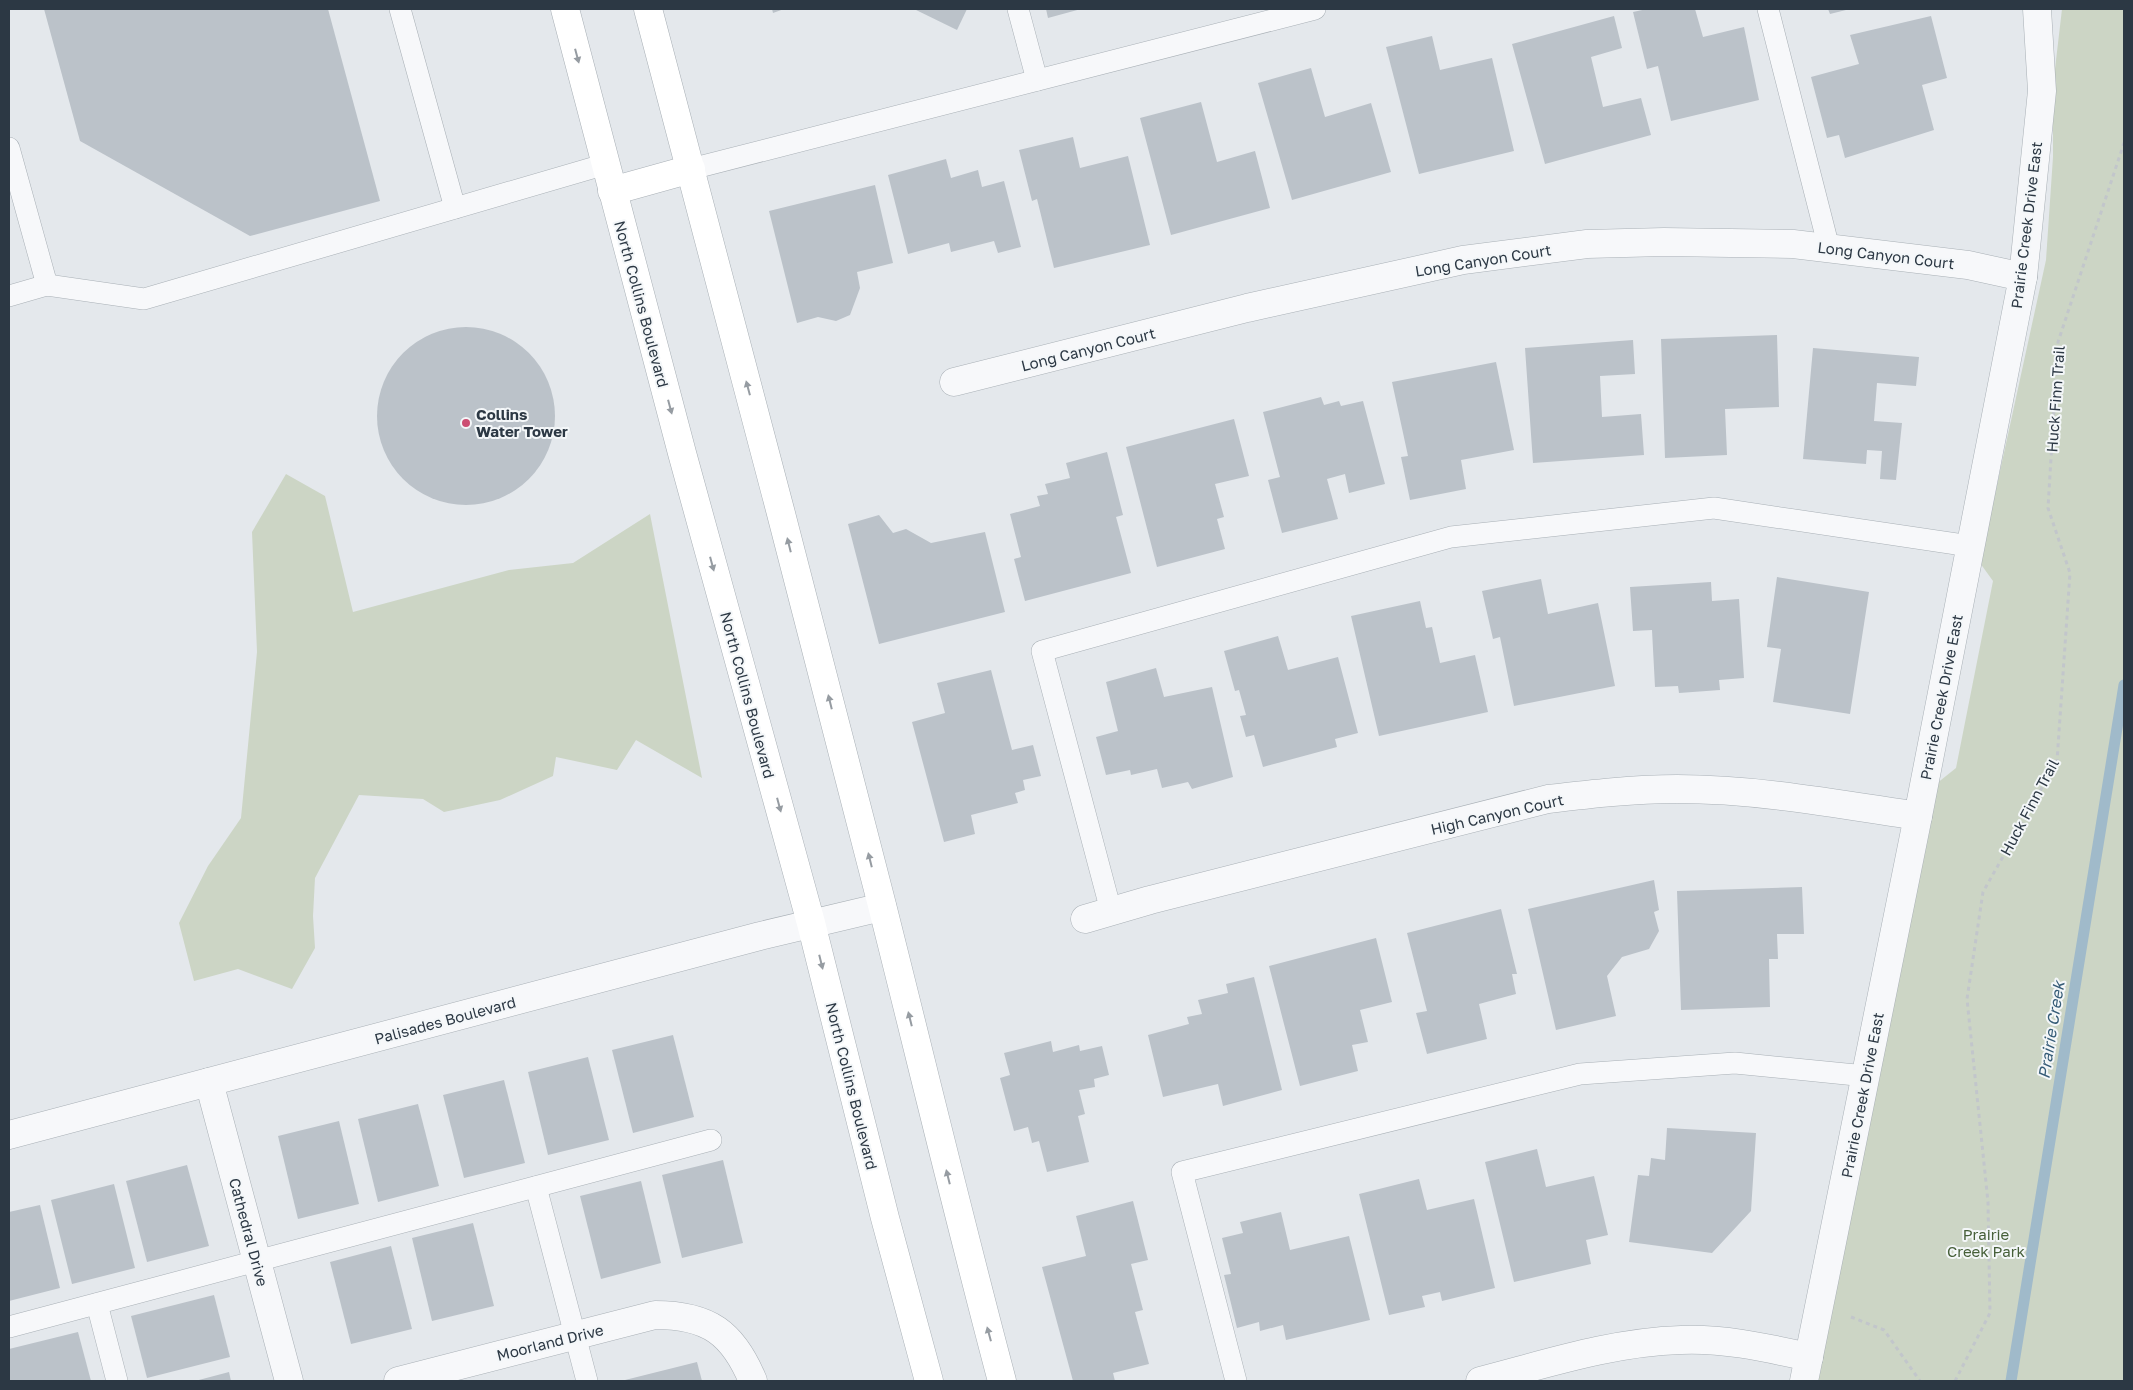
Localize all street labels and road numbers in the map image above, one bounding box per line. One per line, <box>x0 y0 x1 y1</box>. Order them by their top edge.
street label: Prairie Creek Drive East <box>2007 140 2045 310</box>
street label: North Collins Boulevard <box>611 219 673 389</box>
street label: Long Canyon Court <box>1817 238 1955 272</box>
street label: Long Canyon Court <box>1414 240 1552 280</box>
street label: Long Canyon Court <box>1019 324 1157 374</box>
street label: Huck Finn Trail <box>2042 345 2068 453</box>
street label: North Collins Boulevard <box>717 610 779 780</box>
street label: Prairie Creek Drive East <box>1916 613 1966 781</box>
street label: Huck Finn Trail <box>1996 755 2062 858</box>
street label: High Canyon Court <box>1429 790 1565 838</box>
street label: Palisades Boulevard <box>372 992 518 1048</box>
street label: North Collins Boulevard <box>822 1000 882 1172</box>
street label: Prairie Creek Drive East <box>1837 1011 1887 1179</box>
street label: Cathedral Drive <box>226 1176 272 1289</box>
street label: Moorland Drive <box>495 1320 606 1364</box>

